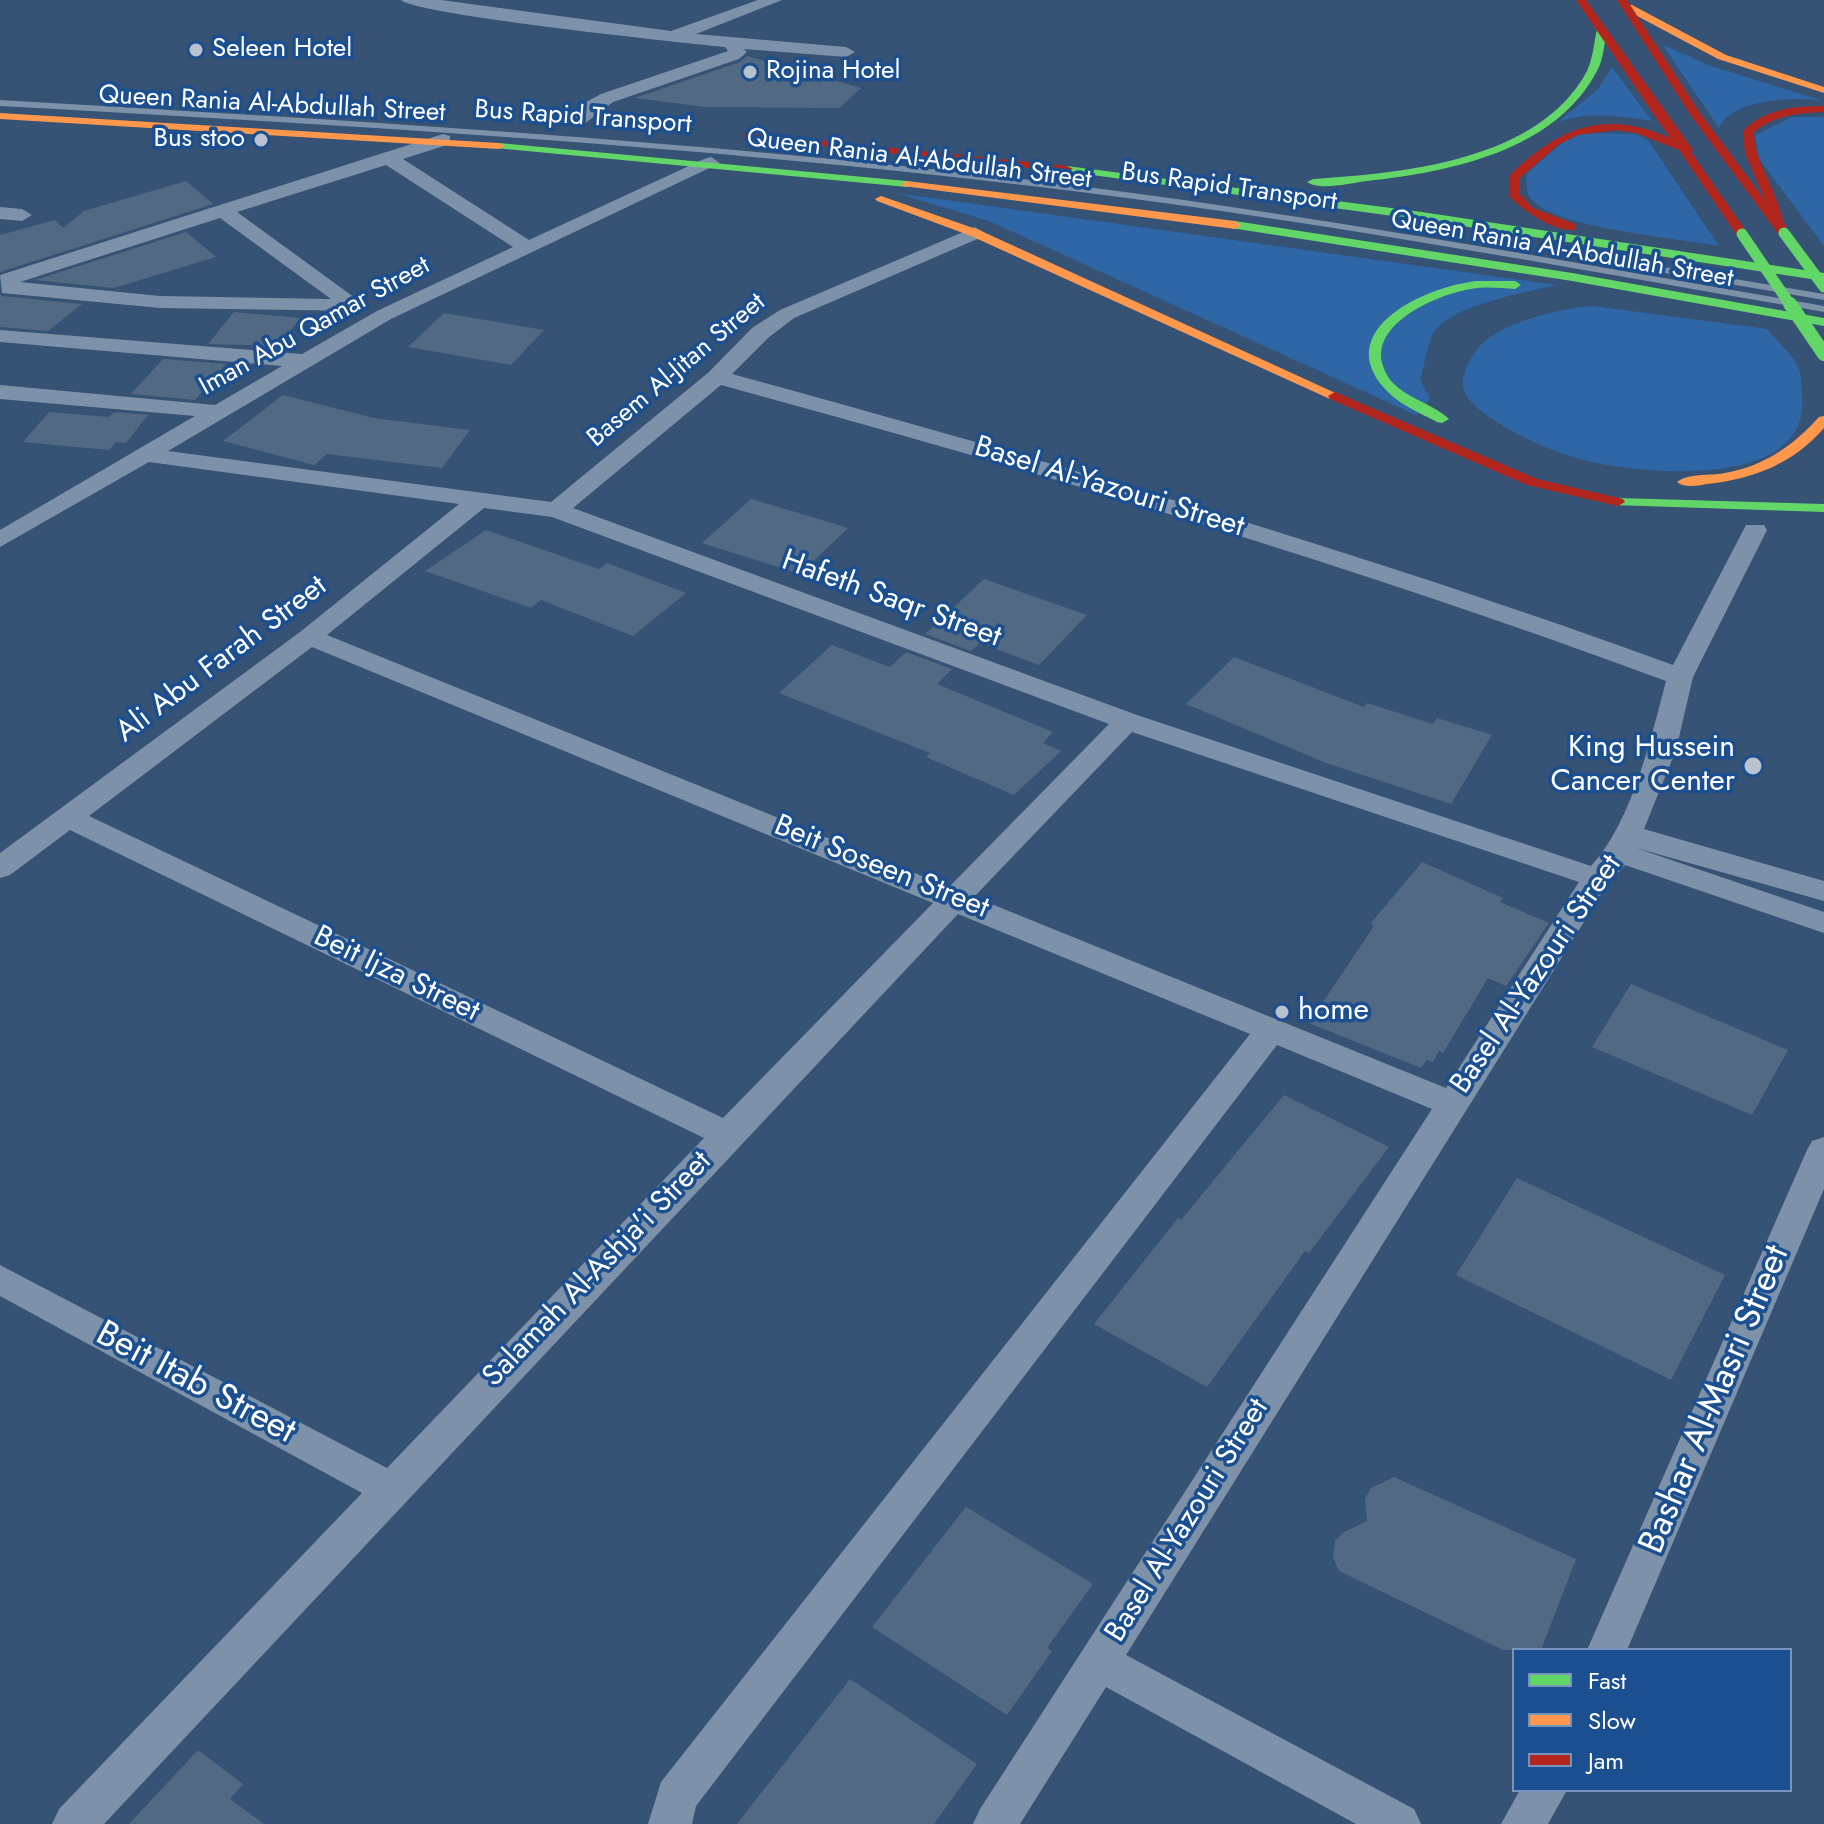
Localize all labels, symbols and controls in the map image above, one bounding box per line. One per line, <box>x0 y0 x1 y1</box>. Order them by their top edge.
place label: Seleen Hotel <box>212 34 352 66</box>
marker: Seleen Hotel <box>187 41 205 59</box>
place label: Rojina Hotel <box>766 56 900 88</box>
marker: Rojina Hotel <box>741 63 759 81</box>
street label: Queen Rania Al-Abdullah Street <box>98 80 446 130</box>
street label: Bus Rapid Transport <box>473 95 693 141</box>
street label: Queen Rania Al-Abdullah Street <box>745 123 1093 197</box>
place label: Bus stoo <box>153 124 245 156</box>
marker: Bus stoo <box>252 131 270 149</box>
street label: Bus Rapid Transport <box>1119 157 1339 219</box>
street label: Queen Rania Al-Abdullah Street <box>1388 204 1736 296</box>
street label: Iman Abu Qamar Street <box>194 251 436 403</box>
street label: Basem Al-Jitan Street <box>582 287 772 455</box>
street label: Basel Al-Yazouri Street <box>970 430 1248 546</box>
street label: Hafeth Saqr Street <box>776 544 1006 656</box>
street label: Ali Abu Farah Street <box>109 569 335 751</box>
place label: King Hussein Cancer Center <box>1551 731 1735 802</box>
marker: King Hussein Cancer Center <box>1742 755 1764 777</box>
street label: Beit Soseen Street <box>768 809 994 927</box>
street label: Basel Al-Yazouri Street <box>1444 849 1630 1101</box>
street label: Beit Ijza Street <box>307 919 485 1031</box>
place label: home <box>1298 994 1369 1030</box>
marker: home <box>1273 1003 1291 1021</box>
street label: Salamah Al-Ashja'i Street <box>476 1145 720 1395</box>
street label: Bashar Al-Masri Street <box>1632 1240 1800 1560</box>
street label: Beit Itab Street <box>88 1313 302 1455</box>
street label: Basel Al-Yazouri Street <box>1099 1393 1277 1649</box>
legend <box>1512 1648 1792 1792</box>
text: Fast <box>1588 1663 1626 1698</box>
text: Slow <box>1588 1703 1636 1738</box>
text: Jam <box>1588 1743 1624 1778</box>

